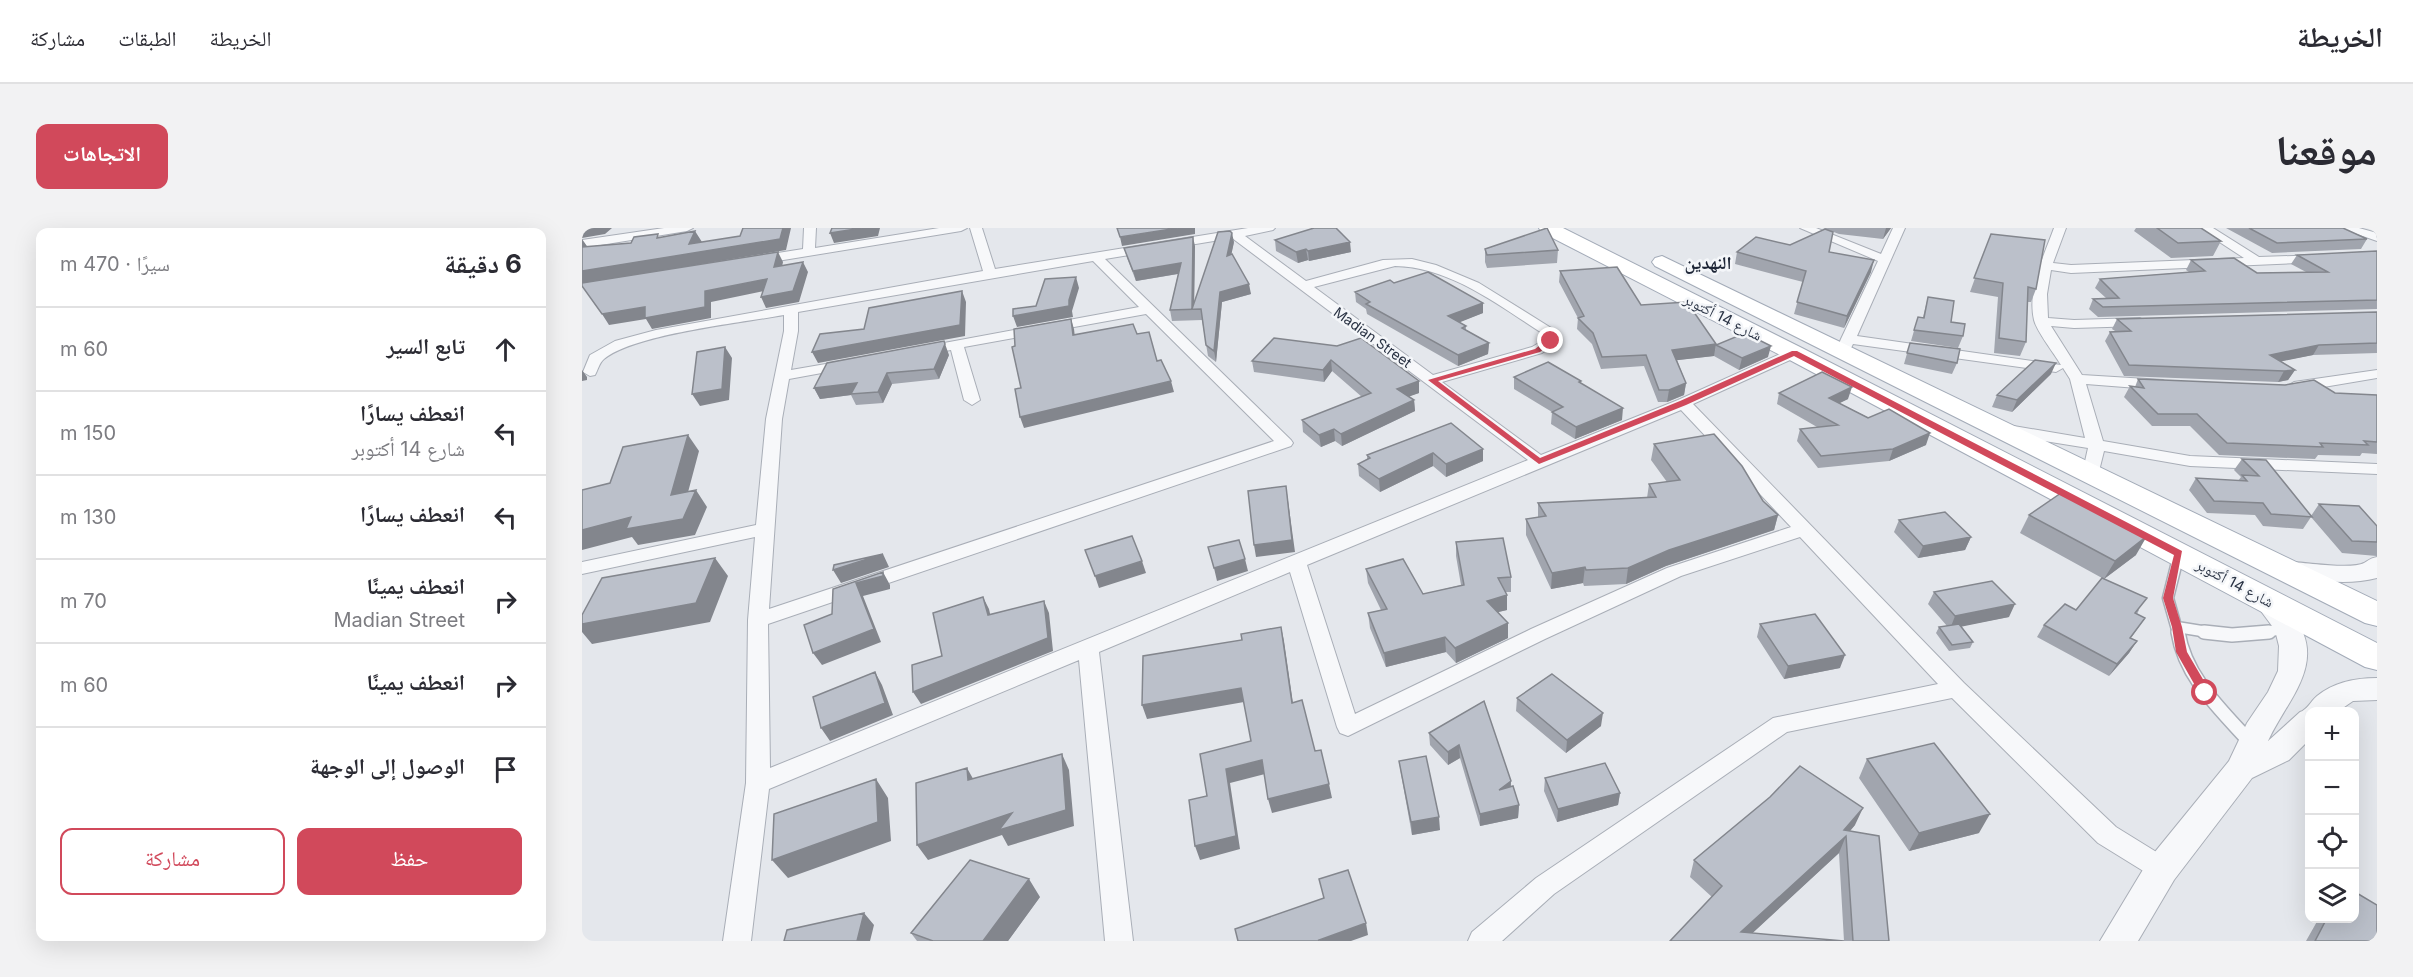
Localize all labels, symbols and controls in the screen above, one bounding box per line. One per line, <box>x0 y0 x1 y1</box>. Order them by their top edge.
text: الخريطة <box>2297 20 2383 54</box>
text: مشاركة <box>30 26 85 51</box>
text: الطبقات <box>118 26 177 51</box>
text: الخريطة <box>210 26 271 51</box>
button: الاتجاهات <box>36 124 168 189</box>
text: موقعنا <box>2276 124 2377 175</box>
text: 6 دقيقة <box>444 248 522 279</box>
text: سيرًا · 470 m <box>60 252 170 276</box>
district label: النهدين <box>1684 252 1732 274</box>
street label: شارع 14 أكتوبر <box>1679 289 1765 346</box>
street label: Madian Street <box>1331 303 1416 371</box>
route end <box>1537 327 1563 353</box>
text: تابع السير <box>386 333 465 359</box>
icon: ahead <box>489 333 522 366</box>
text: 60 m <box>60 337 108 361</box>
text: انعطف يسارًا <box>360 400 465 426</box>
icon: left <box>489 417 522 450</box>
text: 150 m <box>60 421 116 445</box>
text: شارع 14 أكتوبر <box>351 437 465 461</box>
text: انعطف يسارًا <box>360 501 465 527</box>
icon: left <box>489 501 522 534</box>
text: 130 m <box>60 505 116 529</box>
street label: شارع 14 أكتوبر <box>2192 554 2277 612</box>
text: انعطف يمينًا <box>366 573 465 599</box>
icon: right <box>489 585 522 618</box>
text: 70 m <box>60 589 107 613</box>
text: Madian Street <box>334 608 465 632</box>
text: انعطف يمينًا <box>366 669 465 695</box>
icon: right <box>489 669 522 702</box>
text: 60 m <box>60 673 108 697</box>
route start <box>2191 679 2217 705</box>
map controls <box>2305 707 2359 923</box>
button: + <box>2305 707 2359 761</box>
text: الوصول إلى الوجهة <box>310 753 465 779</box>
icon: arrive <box>489 753 522 786</box>
button: − <box>2305 761 2359 815</box>
button: locate <box>2305 815 2359 869</box>
button: مشاركة <box>60 828 285 895</box>
button: حفظ <box>297 828 522 895</box>
button: layers <box>2305 869 2359 923</box>

